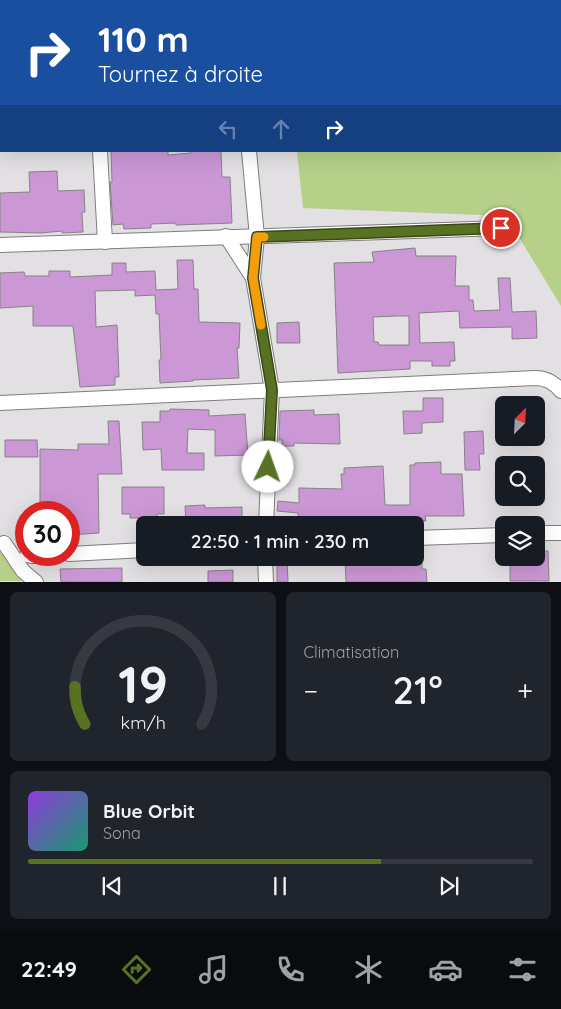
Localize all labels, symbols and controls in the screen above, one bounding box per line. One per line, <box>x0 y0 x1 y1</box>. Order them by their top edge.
text: 110 m <box>98 17 189 61</box>
icon: right <box>15 20 80 85</box>
text: Tournez à droite <box>98 60 263 88</box>
icon: left <box>214 115 242 143</box>
icon: ahead <box>267 115 295 143</box>
icon: right <box>320 115 348 143</box>
pin <box>480 207 522 249</box>
icon: arrive <box>487 214 515 242</box>
north arrow <box>495 396 545 446</box>
map controls <box>495 396 545 566</box>
position arrow <box>241 440 293 492</box>
button: search <box>495 456 545 506</box>
speed limit sign: 30 <box>15 501 80 566</box>
button: layers <box>495 516 545 566</box>
text: 22:50 · 1 min · 230 m <box>191 529 369 553</box>
text: Climatisation <box>304 642 399 662</box>
text: 19 <box>118 651 168 716</box>
text: 21° <box>393 666 443 714</box>
text: − <box>304 673 318 708</box>
text: + <box>517 673 533 708</box>
text: km/h <box>120 711 165 733</box>
text: Blue Orbit <box>103 799 195 823</box>
text: Sona <box>103 823 141 843</box>
icon: previous <box>98 872 126 900</box>
icon: pause <box>266 872 294 900</box>
icon: next <box>435 872 463 900</box>
icon: directions <box>119 952 154 987</box>
icon: music <box>196 952 231 987</box>
icon: phone <box>273 952 308 987</box>
icon: climate <box>351 952 386 987</box>
icon: car <box>428 952 463 987</box>
icon: filters <box>505 952 540 987</box>
text: 22:49 <box>21 955 77 983</box>

